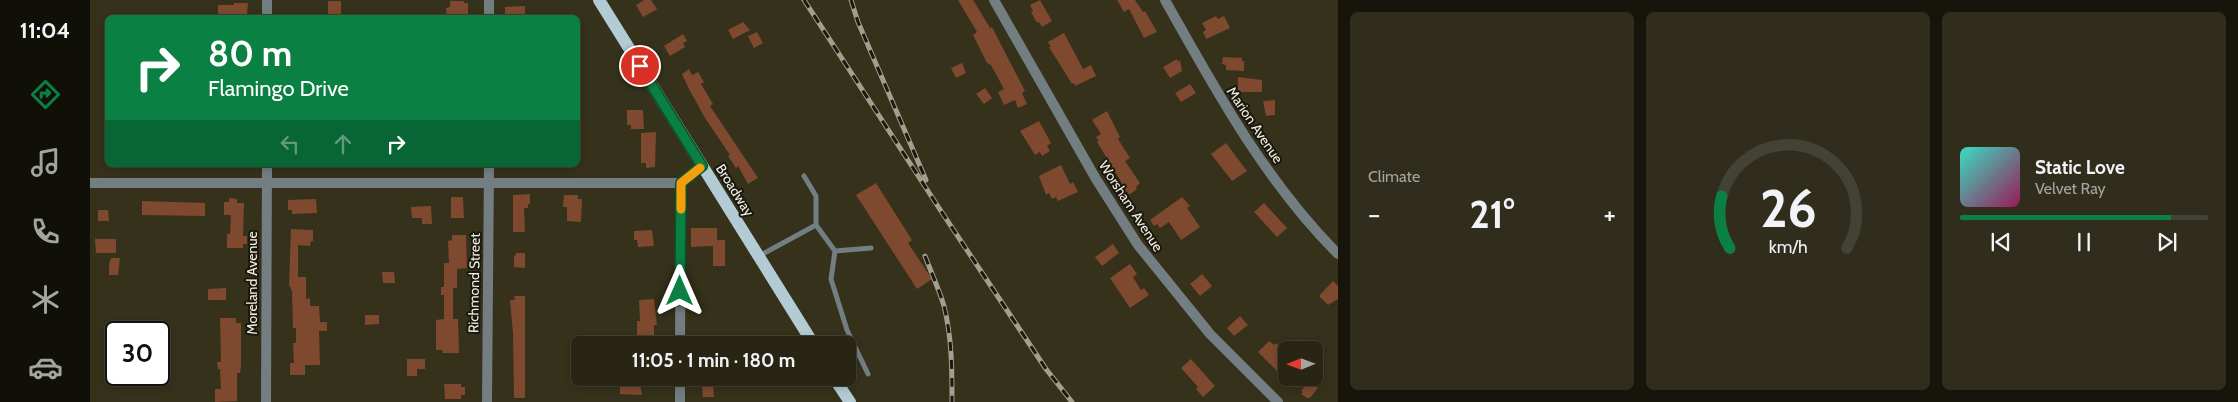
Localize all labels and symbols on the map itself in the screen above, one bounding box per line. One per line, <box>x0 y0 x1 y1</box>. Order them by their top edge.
pin <box>619 45 661 87</box>
street label: Marion Avenue <box>1223 83 1287 167</box>
street label: Worsham Avenue <box>1095 157 1167 255</box>
street label: Broadway <box>712 161 758 219</box>
street label: Moreland Avenue <box>243 231 261 335</box>
street label: Richmond Street <box>464 233 484 333</box>
position arrow <box>653 264 705 316</box>
speed limit sign: 30 <box>105 321 170 386</box>
north arrow <box>1278 341 1322 386</box>

